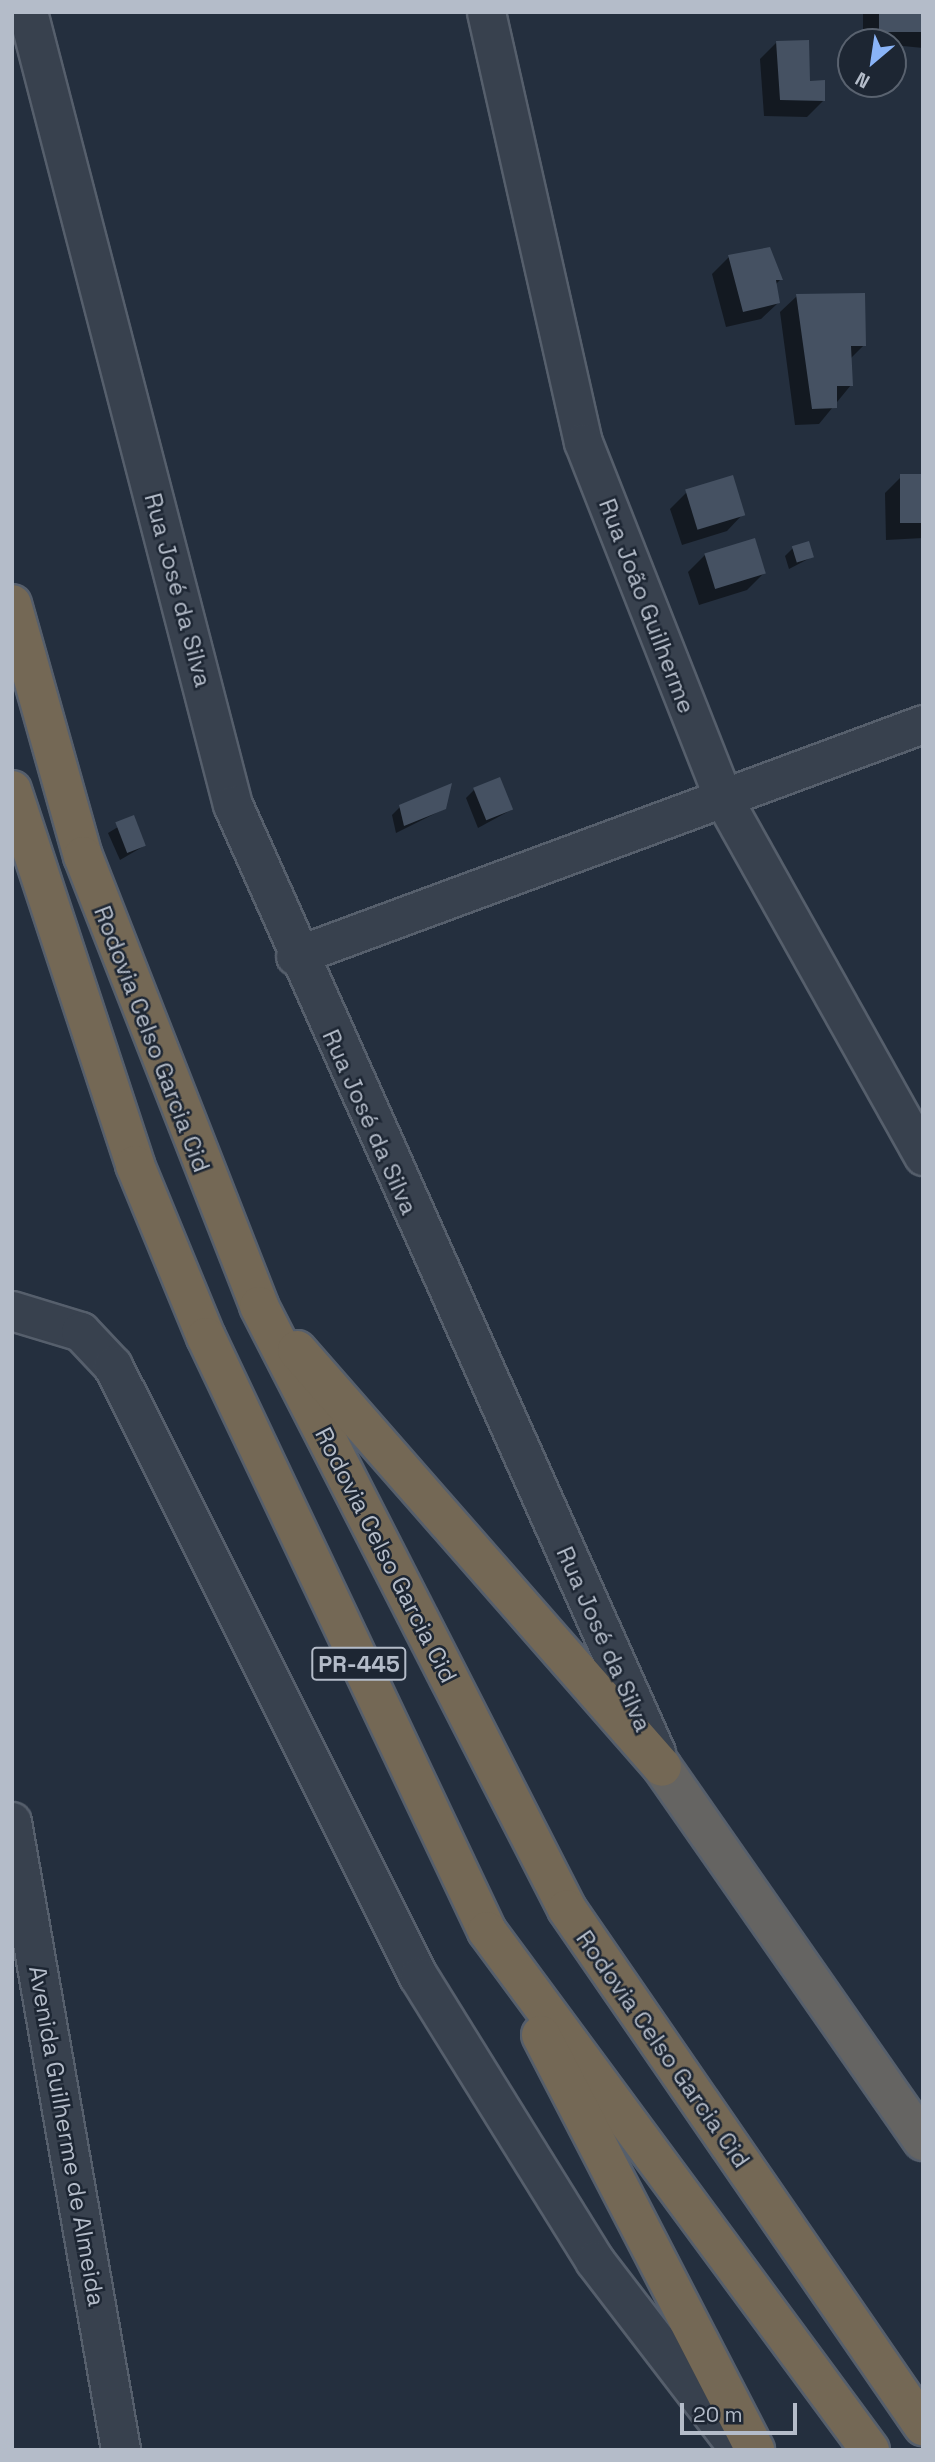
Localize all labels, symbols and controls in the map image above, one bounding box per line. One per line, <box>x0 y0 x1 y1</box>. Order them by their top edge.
north arrow <box>837 28 907 98</box>
text: N <box>851 66 874 94</box>
street label: Rua José da Silva <box>138 490 218 690</box>
street label: Rua João Guilherme <box>593 494 701 718</box>
street label: Rodovia Celso Garcia Cid <box>88 902 216 1176</box>
street label: Rua José da Silva <box>316 1025 424 1219</box>
street label: Rodovia Celso Garcia Cid <box>309 1422 463 1688</box>
street label: Rua José da Silva <box>550 1542 658 1736</box>
road number: PR-445 <box>310 1644 408 1684</box>
street label: Rodovia Celso Garcia Cid <box>570 1925 756 2173</box>
street label: Avenida Guilherme de Almeida <box>23 1963 111 2309</box>
scale bar <box>683 2388 800 2432</box>
text: 20 m <box>693 2401 743 2428</box>

